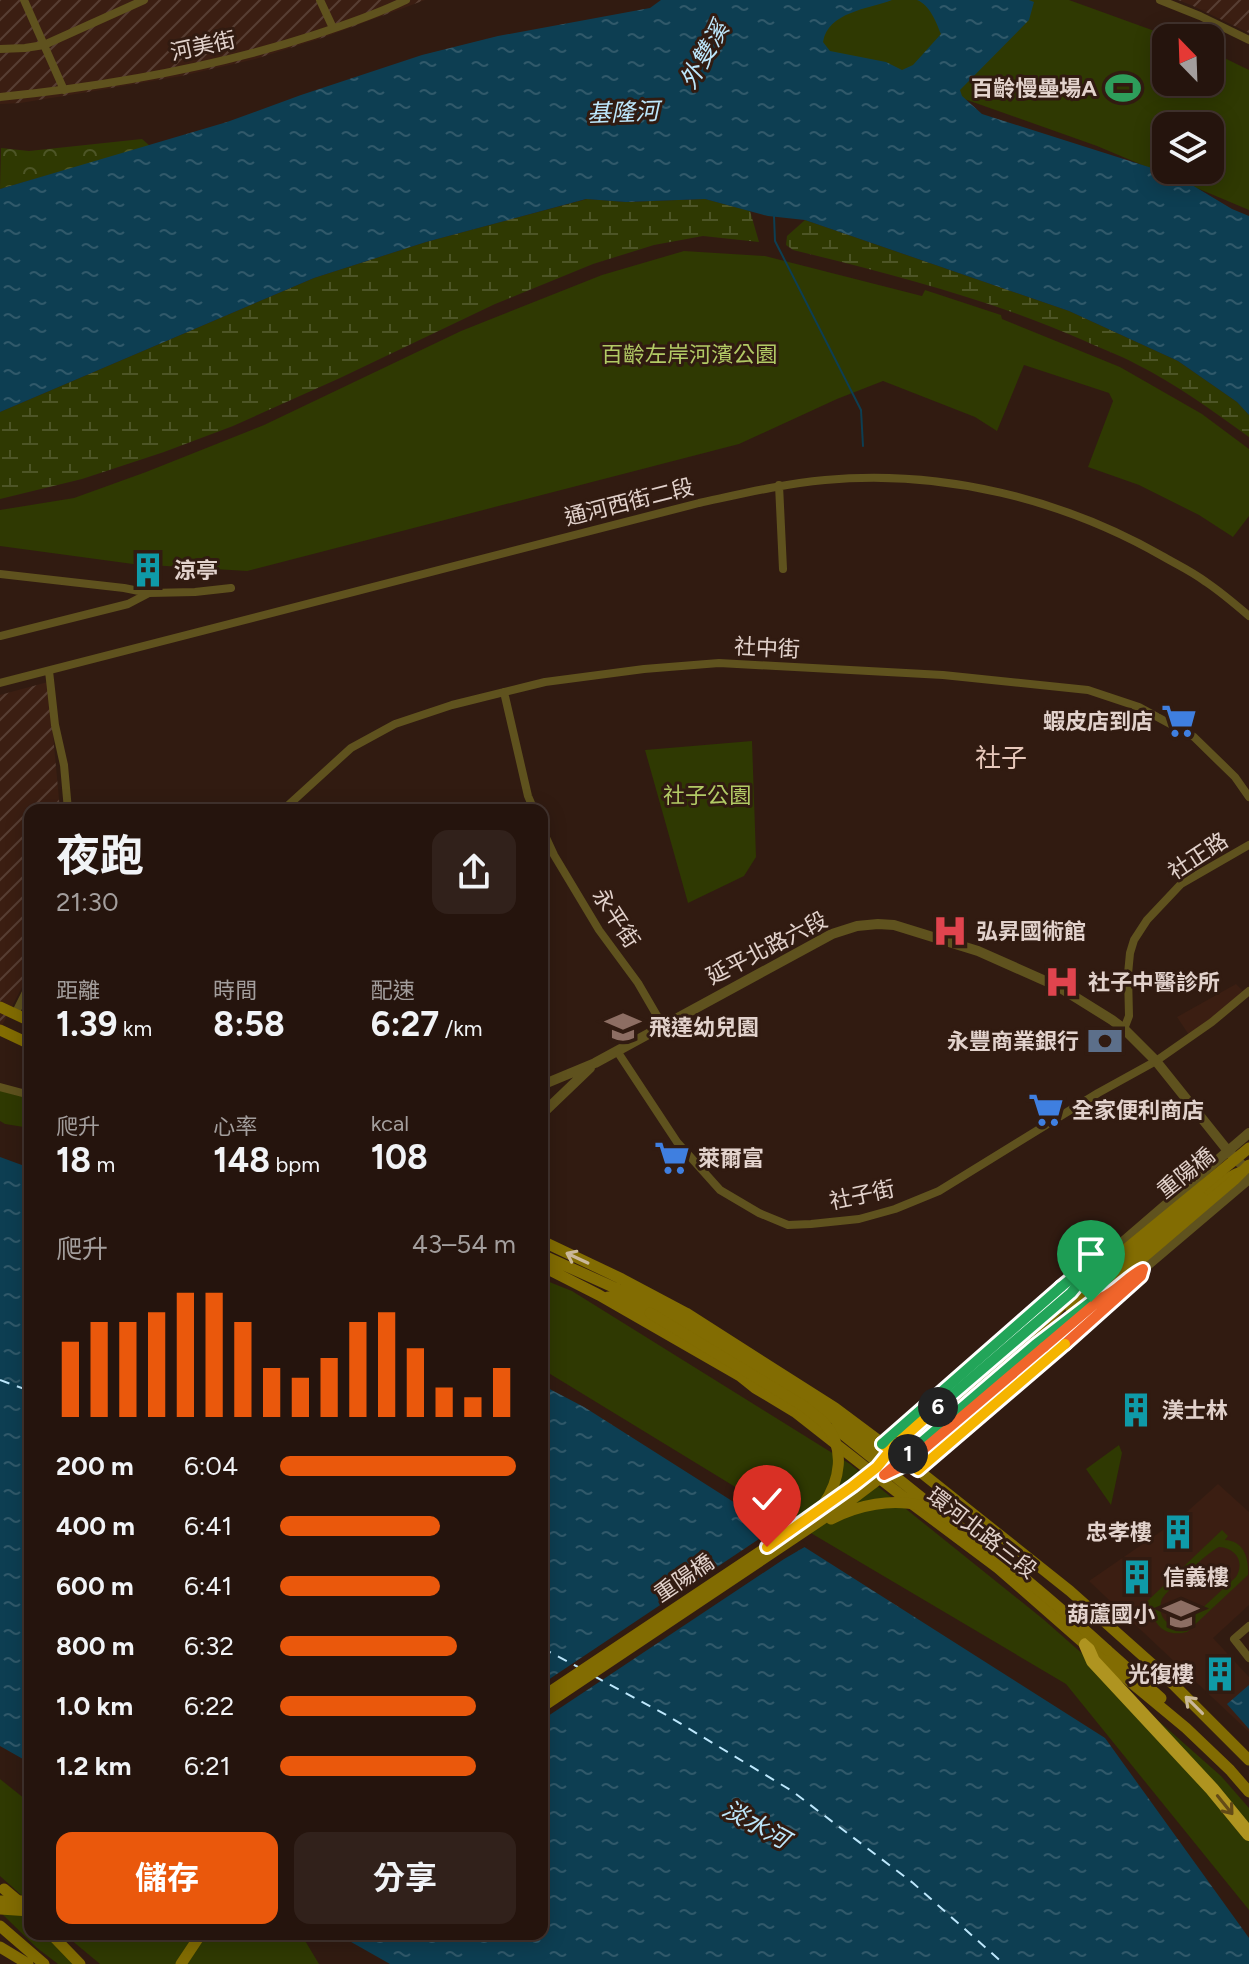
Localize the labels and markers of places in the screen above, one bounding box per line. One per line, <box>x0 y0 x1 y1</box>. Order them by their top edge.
sports icon: 百齡慢壘場A <box>1104 69 1142 107</box>
place label: 百齡慢壘場A <box>971 75 1097 102</box>
building icon: 涼亭 <box>129 551 167 589</box>
place label: 涼亭 <box>174 557 218 584</box>
supermarket icon: 蝦皮店到店 <box>1160 702 1198 740</box>
place label: 蝦皮店到店 <box>1043 708 1153 735</box>
hospital icon: 弘昇國術館 <box>931 912 969 950</box>
place label: 弘昇國術館 <box>976 918 1086 945</box>
hospital icon: 社子中醫診所 <box>1043 963 1081 1001</box>
place label: 社子中醫診所 <box>1088 969 1220 996</box>
school or university icon: 飛達幼兒園 <box>604 1008 642 1046</box>
place label: 飛達幼兒園 <box>649 1014 759 1041</box>
bank icon: 永豐商業銀行 <box>1086 1022 1124 1060</box>
place label: 永豐商業銀行 <box>947 1028 1079 1055</box>
supermarket icon: 全家便利商店 <box>1027 1091 1065 1129</box>
place label: 全家便利商店 <box>1072 1097 1204 1124</box>
supermarket icon: 萊爾富 <box>653 1139 691 1177</box>
place label: 萊爾富 <box>698 1145 764 1172</box>
pin <box>1057 1220 1125 1302</box>
pin: 6 <box>918 1387 958 1427</box>
building icon: 渼士林 <box>1117 1391 1155 1429</box>
place label: 渼士林 <box>1162 1397 1228 1424</box>
pin: 1 <box>888 1434 928 1474</box>
pin <box>733 1465 801 1547</box>
building icon: 忠孝樓 <box>1159 1513 1197 1551</box>
place label: 忠孝樓 <box>1086 1519 1152 1546</box>
building icon: 信義樓 <box>1118 1558 1156 1596</box>
place label: 信義樓 <box>1163 1564 1229 1591</box>
school or university icon: 葫蘆國小 <box>1162 1595 1200 1633</box>
place label: 葫蘆國小 <box>1067 1601 1155 1628</box>
building icon: 光復樓 <box>1201 1655 1239 1693</box>
place label: 光復樓 <box>1128 1661 1194 1688</box>

